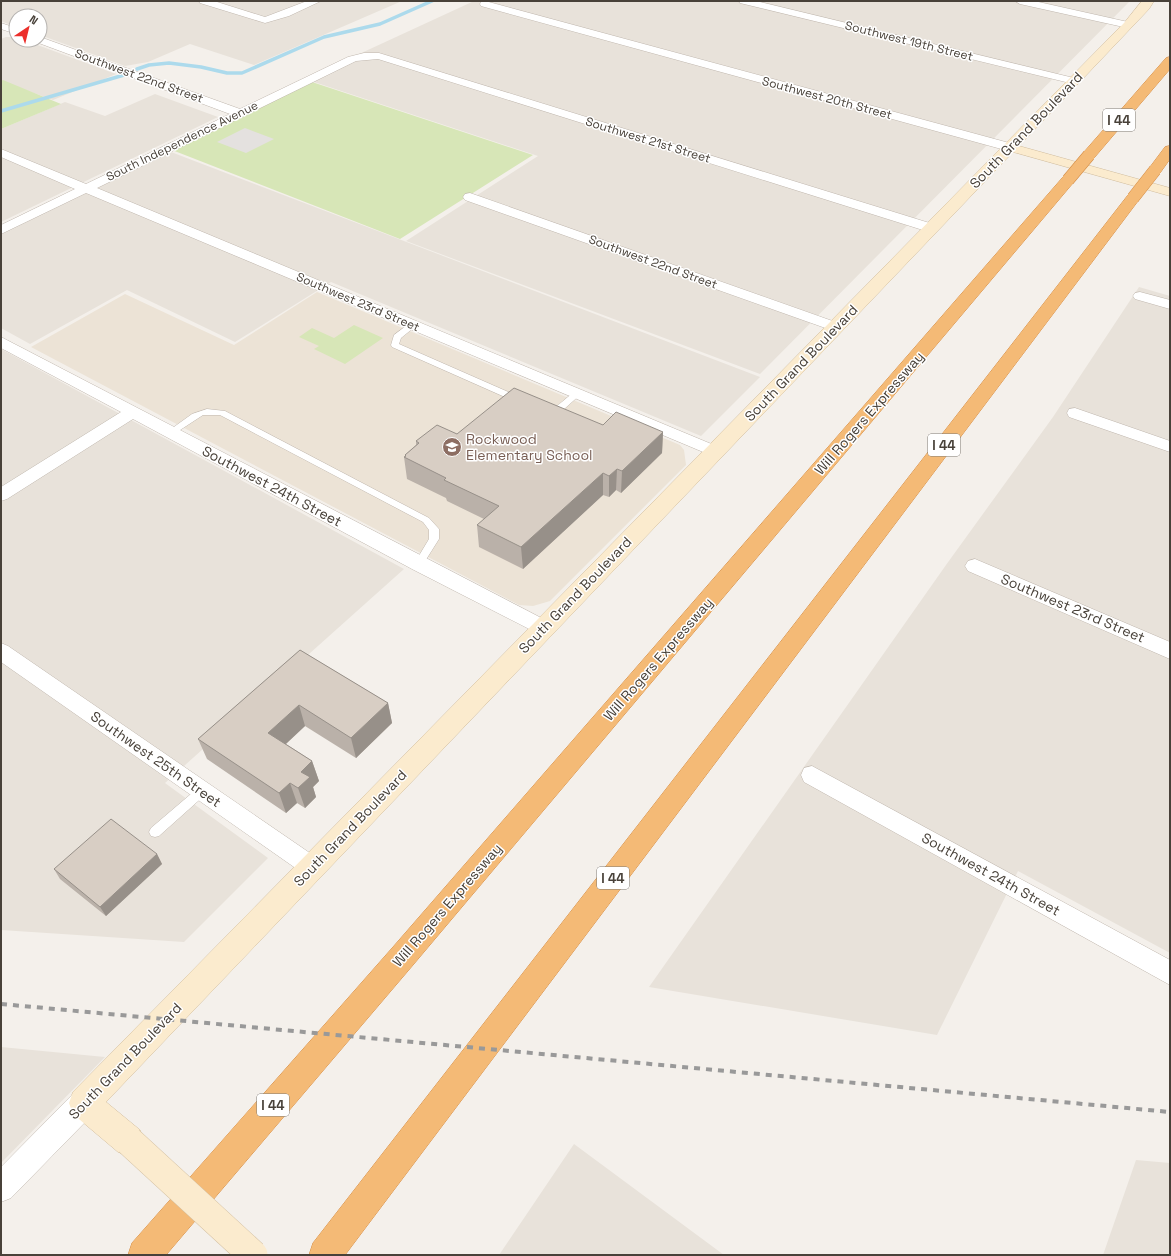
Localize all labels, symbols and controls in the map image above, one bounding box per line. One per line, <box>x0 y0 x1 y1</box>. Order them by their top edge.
north arrow <box>8 8 48 48</box>
text: N <box>27 12 41 28</box>
street label: Southwest 19th Street <box>843 17 975 65</box>
street label: Southwest 22nd Street <box>73 45 205 107</box>
street label: South Grand Boulevard <box>966 68 1086 192</box>
street label: Southwest 20th Street <box>760 73 894 123</box>
street label: South Independence Avenue <box>103 97 261 185</box>
road number: I 44 <box>1103 109 1135 131</box>
street label: Southwest 21st Street <box>583 113 713 167</box>
street label: Southwest 22nd Street <box>587 231 719 293</box>
street label: Southwest 23rd Street <box>294 269 422 335</box>
street label: South Grand Boulevard <box>741 301 861 425</box>
street label: Will Rogers Expressway <box>810 348 928 478</box>
place label: Rockwood Elementary School <box>466 430 592 464</box>
road number: I 44 <box>928 434 960 456</box>
school or university icon: Rockwood Elementary School <box>441 436 463 458</box>
street label: Southwest 24th Street <box>199 442 345 530</box>
street label: South Grand Boulevard <box>515 533 635 657</box>
street label: Southwest 23rd Street <box>998 570 1148 646</box>
street label: Will Rogers Expressway <box>599 594 717 724</box>
street label: Southwest 25th Street <box>87 707 225 811</box>
street label: South Grand Boulevard <box>290 766 410 890</box>
street label: Southwest 24th Street <box>919 828 1063 920</box>
street label: Will Rogers Expressway <box>388 840 506 970</box>
road number: I 44 <box>597 867 629 889</box>
street label: South Grand Boulevard <box>65 999 185 1123</box>
road number: I 44 <box>257 1094 289 1116</box>

